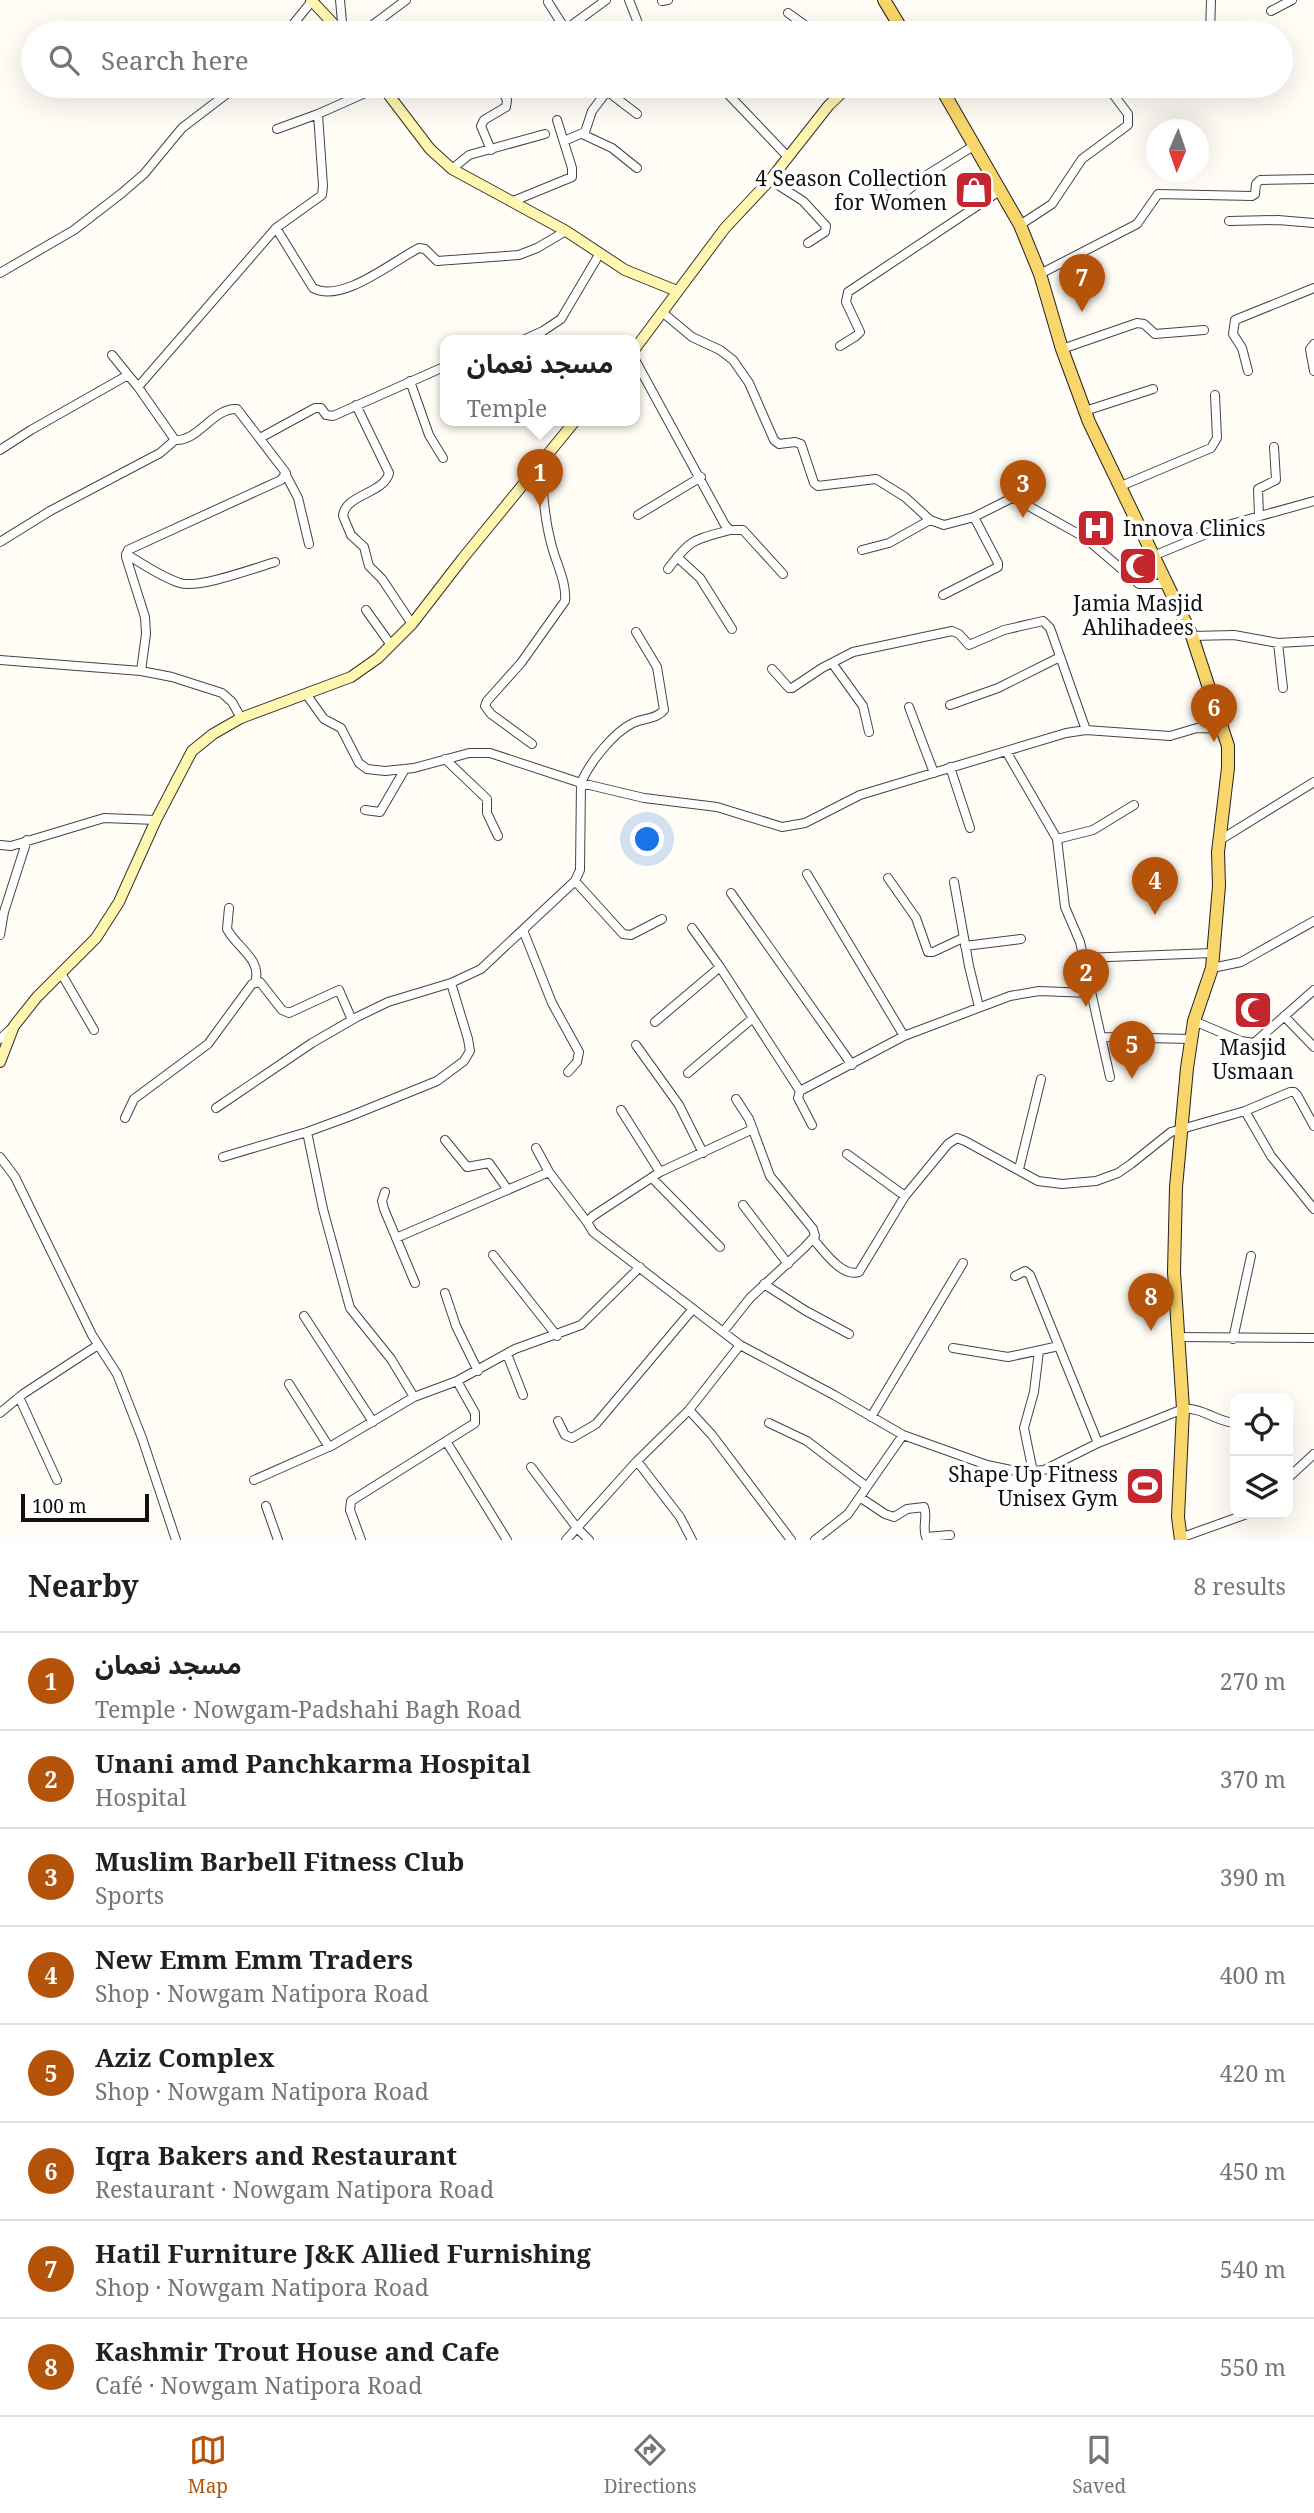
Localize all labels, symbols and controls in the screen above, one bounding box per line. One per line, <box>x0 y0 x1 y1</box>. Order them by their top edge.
search box <box>21 21 1293 98</box>
icon: search <box>45 41 83 79</box>
text: Search here <box>101 42 249 78</box>
north arrow <box>1146 119 1209 182</box>
place label: 4 Season Collection for Women <box>755 164 947 216</box>
shop icon: 4 Season Collection for Women <box>953 169 995 211</box>
pin: 7 <box>1059 254 1105 312</box>
popup <box>440 335 640 426</box>
text: مسجد نعمان <box>467 345 613 381</box>
text: Temple <box>467 392 547 424</box>
pin: 1 <box>517 449 563 507</box>
pin: 3 <box>1000 460 1046 518</box>
hospital icon: Innova Clinics <box>1075 507 1117 549</box>
place label: Innova Clinics <box>1123 514 1266 542</box>
mosque icon: Jamia Masjid Ahlihadees <box>1117 545 1159 587</box>
place label: Jamia Masjid Ahlihadees <box>1072 589 1203 641</box>
pin: 6 <box>1191 684 1237 742</box>
your location <box>630 822 664 856</box>
pin: 4 <box>1132 857 1178 915</box>
pin: 2 <box>1063 949 1109 1007</box>
mosque icon: Masjid Usmaan <box>1232 989 1274 1031</box>
pin: 5 <box>1109 1021 1155 1079</box>
place label: Masjid Usmaan <box>1212 1033 1294 1085</box>
pin: 8 <box>1128 1273 1174 1331</box>
map controls <box>1230 1393 1293 1519</box>
button: locate <box>1230 1393 1293 1456</box>
button: layers <box>1230 1456 1293 1519</box>
place label: Shape Up Fitness Unisex Gym <box>948 1460 1118 1512</box>
sports icon: Shape Up Fitness Unisex Gym <box>1124 1465 1166 1507</box>
scale bar <box>21 1491 149 1523</box>
text: 100 m <box>32 1493 87 1519</box>
text: Nearby <box>28 1565 139 1606</box>
text: 8 results <box>1193 1570 1286 1602</box>
text: مسجد نعمان <box>95 1646 242 1682</box>
text: 1 <box>45 1665 58 1697</box>
text: 270 m <box>1220 1665 1286 1697</box>
text: Temple · Nowgam-Padshahi Bagh Road <box>95 1693 521 1725</box>
text: Unani amd Panchkarma Hospital <box>95 1745 531 1781</box>
text: 2 <box>45 1763 58 1795</box>
text: 370 m <box>1220 1763 1286 1795</box>
text: Hospital <box>95 1781 187 1813</box>
text: Muslim Barbell Fitness Club <box>95 1843 464 1879</box>
text: 3 <box>45 1861 58 1893</box>
text: 390 m <box>1220 1861 1286 1893</box>
text: Sports <box>95 1879 164 1911</box>
text: New Emm Emm Traders <box>95 1941 413 1977</box>
text: 4 <box>45 1959 58 1991</box>
text: 400 m <box>1220 1959 1286 1991</box>
text: Shop · Nowgam Natipora Road <box>95 1977 429 2009</box>
text: Aziz Complex <box>95 2039 275 2075</box>
text: 5 <box>45 2057 58 2089</box>
text: 420 m <box>1220 2057 1286 2089</box>
text: Shop · Nowgam Natipora Road <box>95 2075 429 2107</box>
text: Iqra Bakers and Restaurant <box>95 2137 457 2173</box>
text: 6 <box>45 2155 58 2187</box>
text: 450 m <box>1220 2155 1286 2187</box>
text: Restaurant · Nowgam Natipora Road <box>95 2173 494 2205</box>
text: Hatil Furniture J&K Allied Furnishing <box>95 2235 591 2271</box>
text: 7 <box>45 2253 58 2285</box>
text: 540 m <box>1220 2253 1286 2285</box>
text: Shop · Nowgam Natipora Road <box>95 2271 429 2303</box>
text: Kashmir Trout House and Cafe <box>95 2333 500 2369</box>
text: 8 <box>45 2351 58 2383</box>
text: 550 m <box>1220 2351 1286 2383</box>
text: Café · Nowgam Natipora Road <box>95 2369 422 2401</box>
tab: Map <box>188 2431 228 2499</box>
tab: Directions <box>604 2431 697 2499</box>
tab: Saved <box>1072 2431 1126 2499</box>

